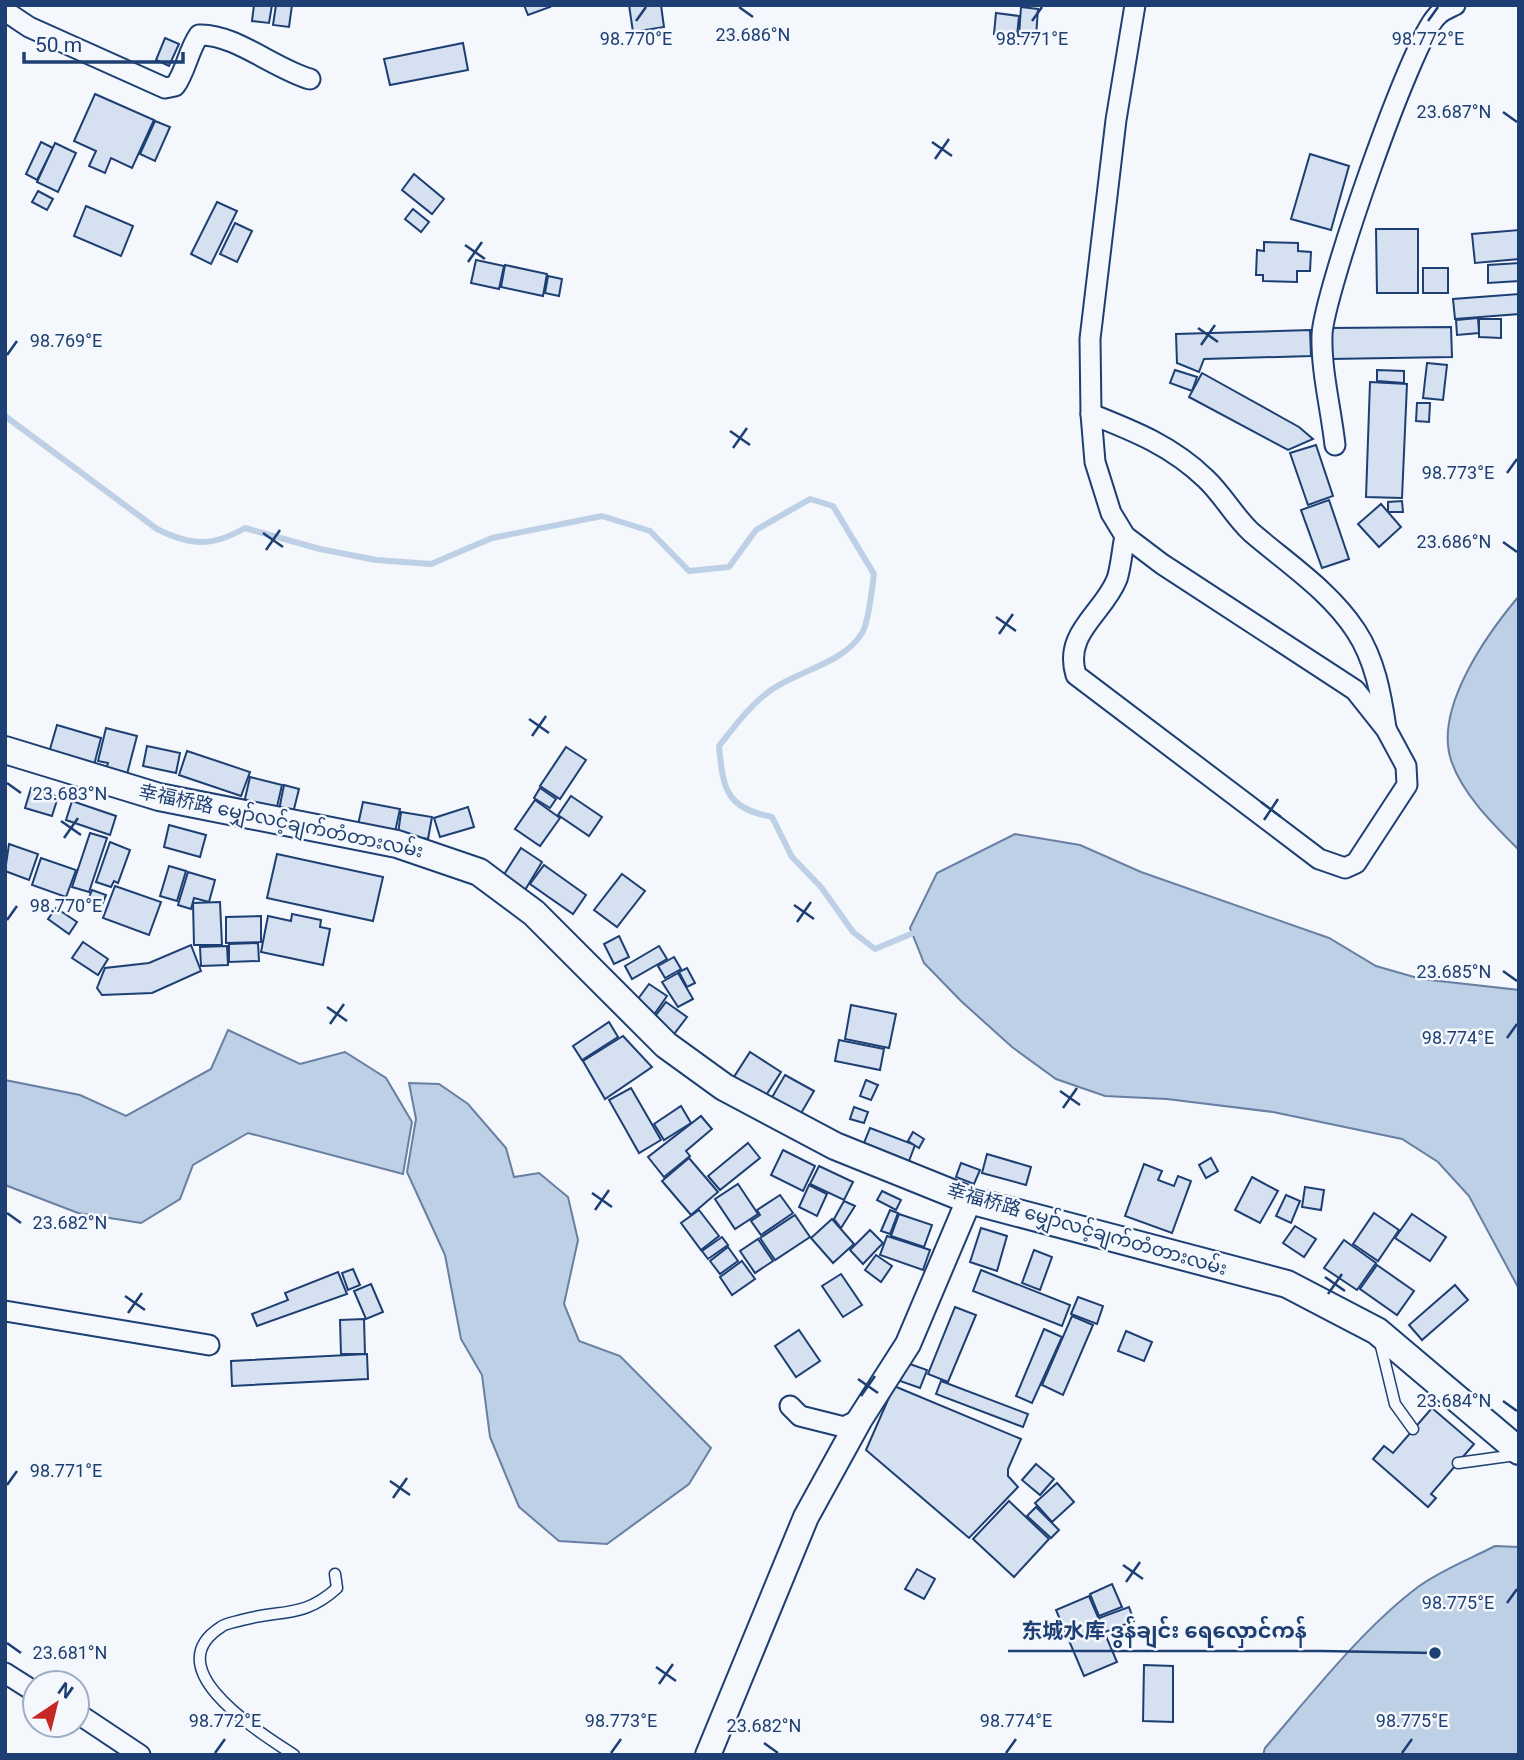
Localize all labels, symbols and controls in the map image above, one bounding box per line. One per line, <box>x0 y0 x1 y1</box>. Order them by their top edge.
scale bar <box>24 21 184 65</box>
text: 23.686°N <box>716 24 790 45</box>
text: 98.770°E <box>600 28 672 49</box>
text: 98.771°E <box>996 28 1068 49</box>
text: 98.772°E <box>1392 28 1464 49</box>
text: 50 m <box>35 33 82 57</box>
text: 23.687°N <box>1417 101 1491 122</box>
text: 98.769°E <box>30 330 102 351</box>
text: 98.773°E <box>1422 462 1494 483</box>
text: 23.686°N <box>1417 531 1491 552</box>
street label: 幸福桥路 မျှော်လင့်ချက်တံတားလမ်း <box>136 777 426 867</box>
text: 23.683°N <box>33 783 107 804</box>
text: 98.770°E <box>30 895 102 916</box>
text: 23.685°N <box>1417 961 1491 982</box>
text: 98.774°E <box>1422 1027 1494 1048</box>
street label: 幸福桥路 မျှော်လင့်ချက်တံတားလမ်း <box>943 1175 1231 1285</box>
text: 23.682°N <box>33 1212 107 1233</box>
text: 23.684°N <box>1417 1390 1491 1411</box>
text: 98.771°E <box>30 1460 102 1481</box>
text: 98.775°E <box>1422 1592 1494 1613</box>
callout: 东城水库 ဒွန်ချင်း ရေလှောင်ကန် <box>1008 1609 1321 1651</box>
text: 东城水库 ဒွန်ချင်း ရေလှောင်ကန် <box>1021 1615 1307 1649</box>
text: 23.681°N <box>33 1642 107 1663</box>
north arrow <box>21 1669 91 1739</box>
text: N <box>53 1677 78 1704</box>
text: 98.772°E <box>189 1710 261 1731</box>
text: 98.773°E <box>585 1710 657 1731</box>
text: 98.774°E <box>980 1710 1052 1731</box>
text: 98.775°E <box>1376 1710 1448 1731</box>
text: 23.682°N <box>727 1715 801 1736</box>

